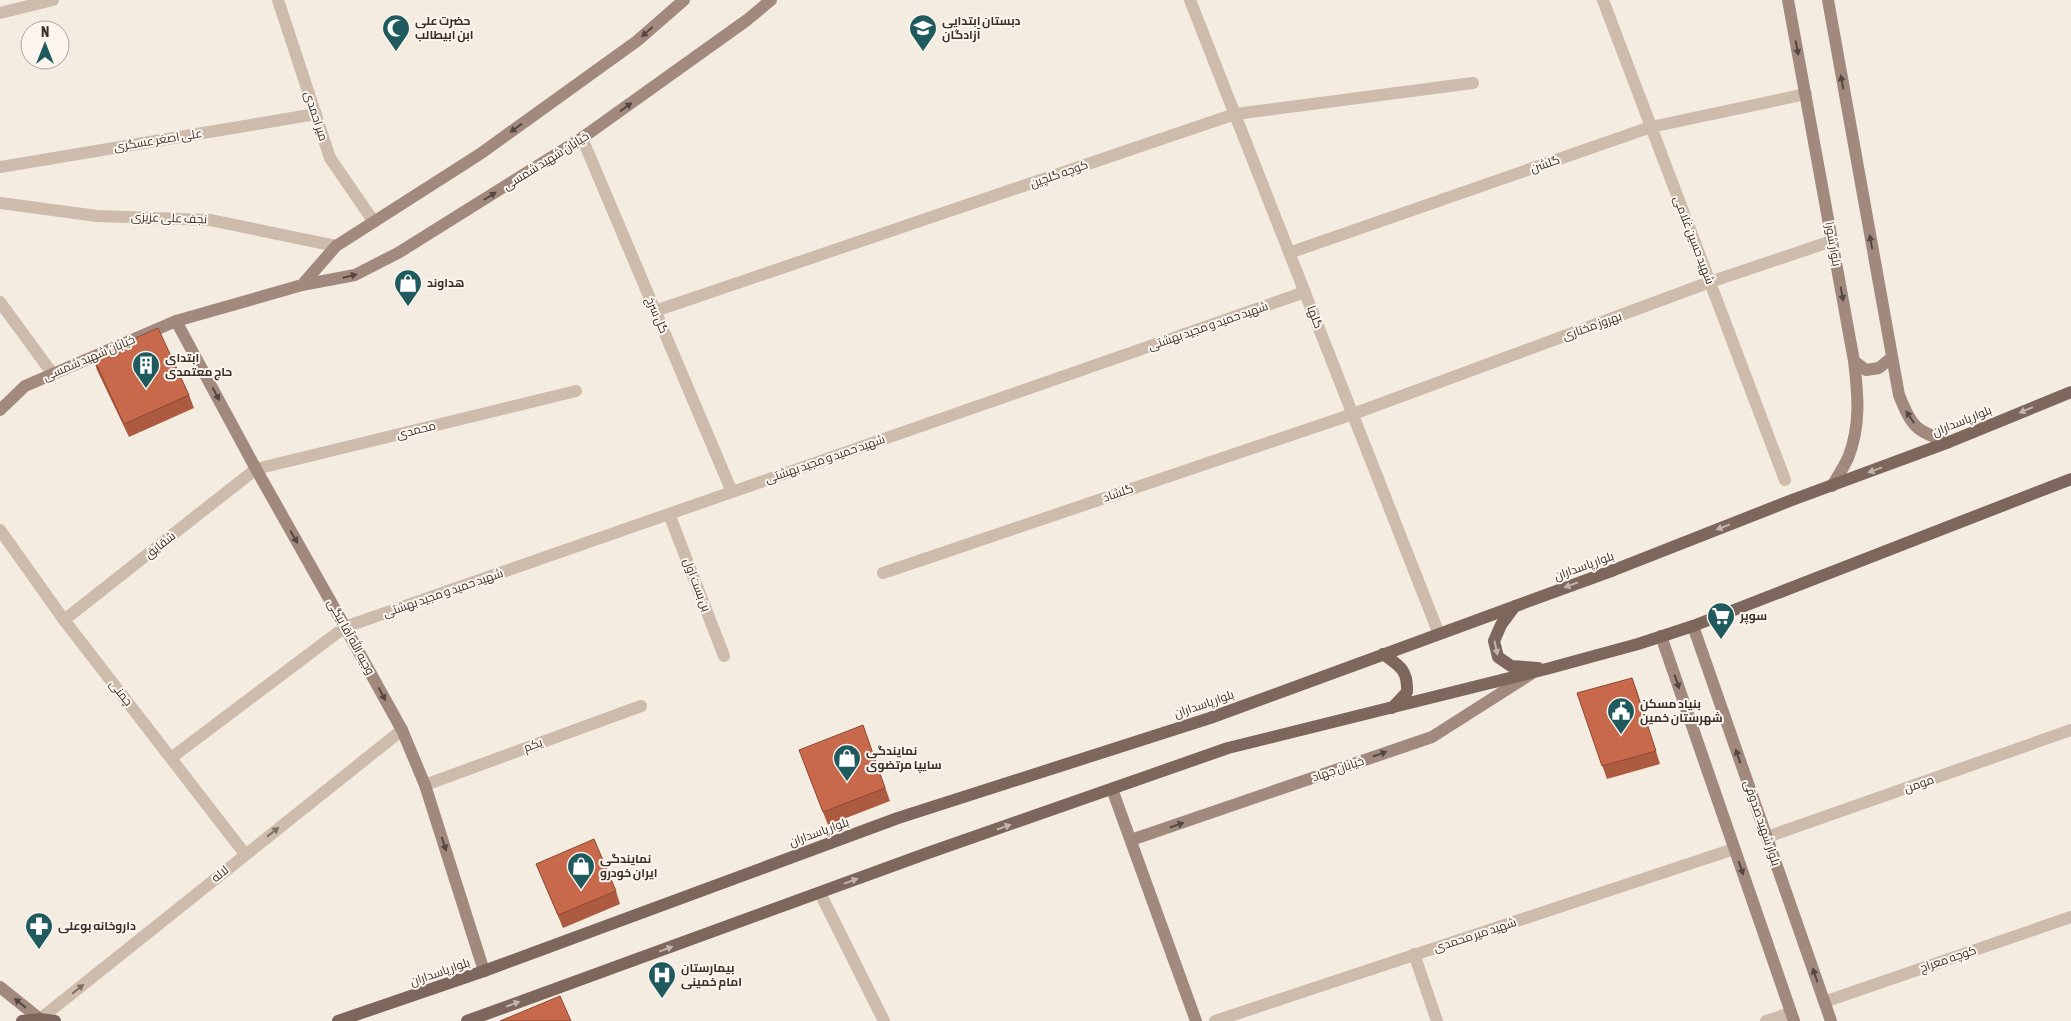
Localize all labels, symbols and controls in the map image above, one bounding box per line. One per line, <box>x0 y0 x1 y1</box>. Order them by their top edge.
mosque icon: حضرت علی ابن ابیطالب <box>381 13 411 52</box>
school or university icon: دبستان ابتدایی آزادگان <box>908 13 938 52</box>
place label: حضرت علی ابن ابیطالب <box>415 14 474 43</box>
place label: دبستان ابتدایی آزادگان <box>942 14 1021 43</box>
north arrow <box>20 20 70 70</box>
text: N <box>41 24 49 40</box>
one-way arrow <box>642 26 654 38</box>
one-way arrow <box>1794 40 1802 56</box>
one-way arrow <box>1838 74 1846 90</box>
street label: میر احمدی <box>301 89 331 143</box>
one-way arrow <box>619 102 633 112</box>
one-way arrow <box>509 123 523 133</box>
street label: علی اصغر عسگری <box>113 126 203 154</box>
street label: خیابان شهید شمسی <box>501 129 591 193</box>
street label: گلشن <box>1528 152 1562 176</box>
street label: کوچه گلچین <box>1028 158 1091 192</box>
one-way arrow <box>484 191 497 200</box>
street label: شهید حسین غلامی <box>1671 194 1717 286</box>
street label: نجف علی عزیزی <box>131 210 207 226</box>
street label: بلوار شورا <box>1822 221 1844 267</box>
one-way arrow <box>1866 234 1874 250</box>
shop icon: هداوند <box>393 268 423 307</box>
one-way arrow <box>342 272 357 280</box>
place label: هداوند <box>427 276 464 291</box>
one-way arrow <box>1838 286 1846 302</box>
street label: گل سرخ <box>642 295 671 336</box>
street label: شهید حمید و مجید بهشتی <box>1146 299 1270 353</box>
street label: گلها <box>1304 304 1326 330</box>
street label: بهروز مختاری <box>1560 309 1624 343</box>
street label: خیابان شهید شمسی <box>41 332 137 384</box>
building icon: ابتدای حاج معتمدی <box>131 350 161 389</box>
place label: ابتدای حاج معتمدی <box>165 351 232 381</box>
one-way arrow <box>212 387 220 402</box>
street label: بلوار پاسداران <box>1930 403 1994 441</box>
one-way arrow <box>2019 406 2033 414</box>
one-way arrow <box>1905 410 1914 424</box>
street label: محمدی <box>395 418 437 442</box>
street label: شهید حمید و مجید بهشتی <box>763 432 887 486</box>
one-way arrow <box>1867 466 1882 474</box>
street label: گلشاد <box>1101 481 1135 505</box>
one-way arrow <box>1715 524 1730 531</box>
street label: شقایق <box>142 529 178 561</box>
one-way arrow <box>290 530 299 543</box>
street label: بلوار پاسداران <box>1552 549 1616 585</box>
street label: بن بست اول <box>680 556 714 614</box>
street label: شهید حمید و مجید بهشتی <box>381 566 505 620</box>
one-way arrow <box>1563 581 1578 589</box>
street label: وجیه الله آقا بیگی <box>324 596 378 677</box>
supermarket icon: سوپر <box>1706 601 1736 640</box>
place label: سوپر <box>1739 609 1767 625</box>
one-way arrow <box>1493 641 1501 657</box>
one-way arrow <box>1674 674 1681 689</box>
street label: چمنی <box>105 677 135 710</box>
one-way arrow <box>378 687 386 701</box>
street label: بلوار پاسداران <box>1172 687 1236 723</box>
public building icon: بنیاد مسکن شهرستان خمین <box>1606 696 1636 735</box>
place label: بنیاد مسکن شهرستان خمین <box>1640 697 1723 726</box>
street label: یکم <box>522 735 545 756</box>
shop icon: نمایندگی سایپا مرتضوی <box>832 743 862 782</box>
place label: نمایندگی سایپا مرتضوی <box>866 744 942 774</box>
one-way arrow <box>1734 748 1741 763</box>
one-way arrow <box>1373 750 1388 758</box>
street label: خیابان جهاد <box>1310 754 1366 784</box>
street label: مومن <box>1902 772 1936 796</box>
street label: بلوار شهید صدوقی <box>1741 778 1783 868</box>
street label: بلوار پاسداران <box>787 815 851 851</box>
one-way arrow <box>1170 820 1185 828</box>
one-way arrow <box>997 822 1012 830</box>
one-way arrow <box>266 827 279 838</box>
one-way arrow <box>441 836 448 851</box>
shop icon: نمایندگی ایران خودرو <box>566 851 596 890</box>
place label: نمایندگی ایران خودرو <box>600 852 657 881</box>
one-way arrow <box>1738 861 1745 876</box>
street label: لاله <box>209 863 231 885</box>
one-way arrow <box>844 877 859 885</box>
pharmacy icon: داروخانه بوعلی <box>24 911 54 950</box>
street label: شهید میر محمدی <box>1432 915 1518 955</box>
place label: داروخانه بوعلی <box>58 919 136 934</box>
street label: کوچه معراج <box>1918 943 1979 977</box>
one-way arrow <box>658 945 673 952</box>
street label: بلوار پاسداران <box>408 955 472 991</box>
hospital icon: بیمارستان امام خمینی <box>647 960 677 999</box>
place label: بیمارستان امام خمینی <box>681 961 742 990</box>
one-way arrow <box>1811 967 1819 982</box>
one-way arrow <box>71 983 84 994</box>
one-way arrow <box>14 998 27 1009</box>
one-way arrow <box>506 1000 521 1008</box>

